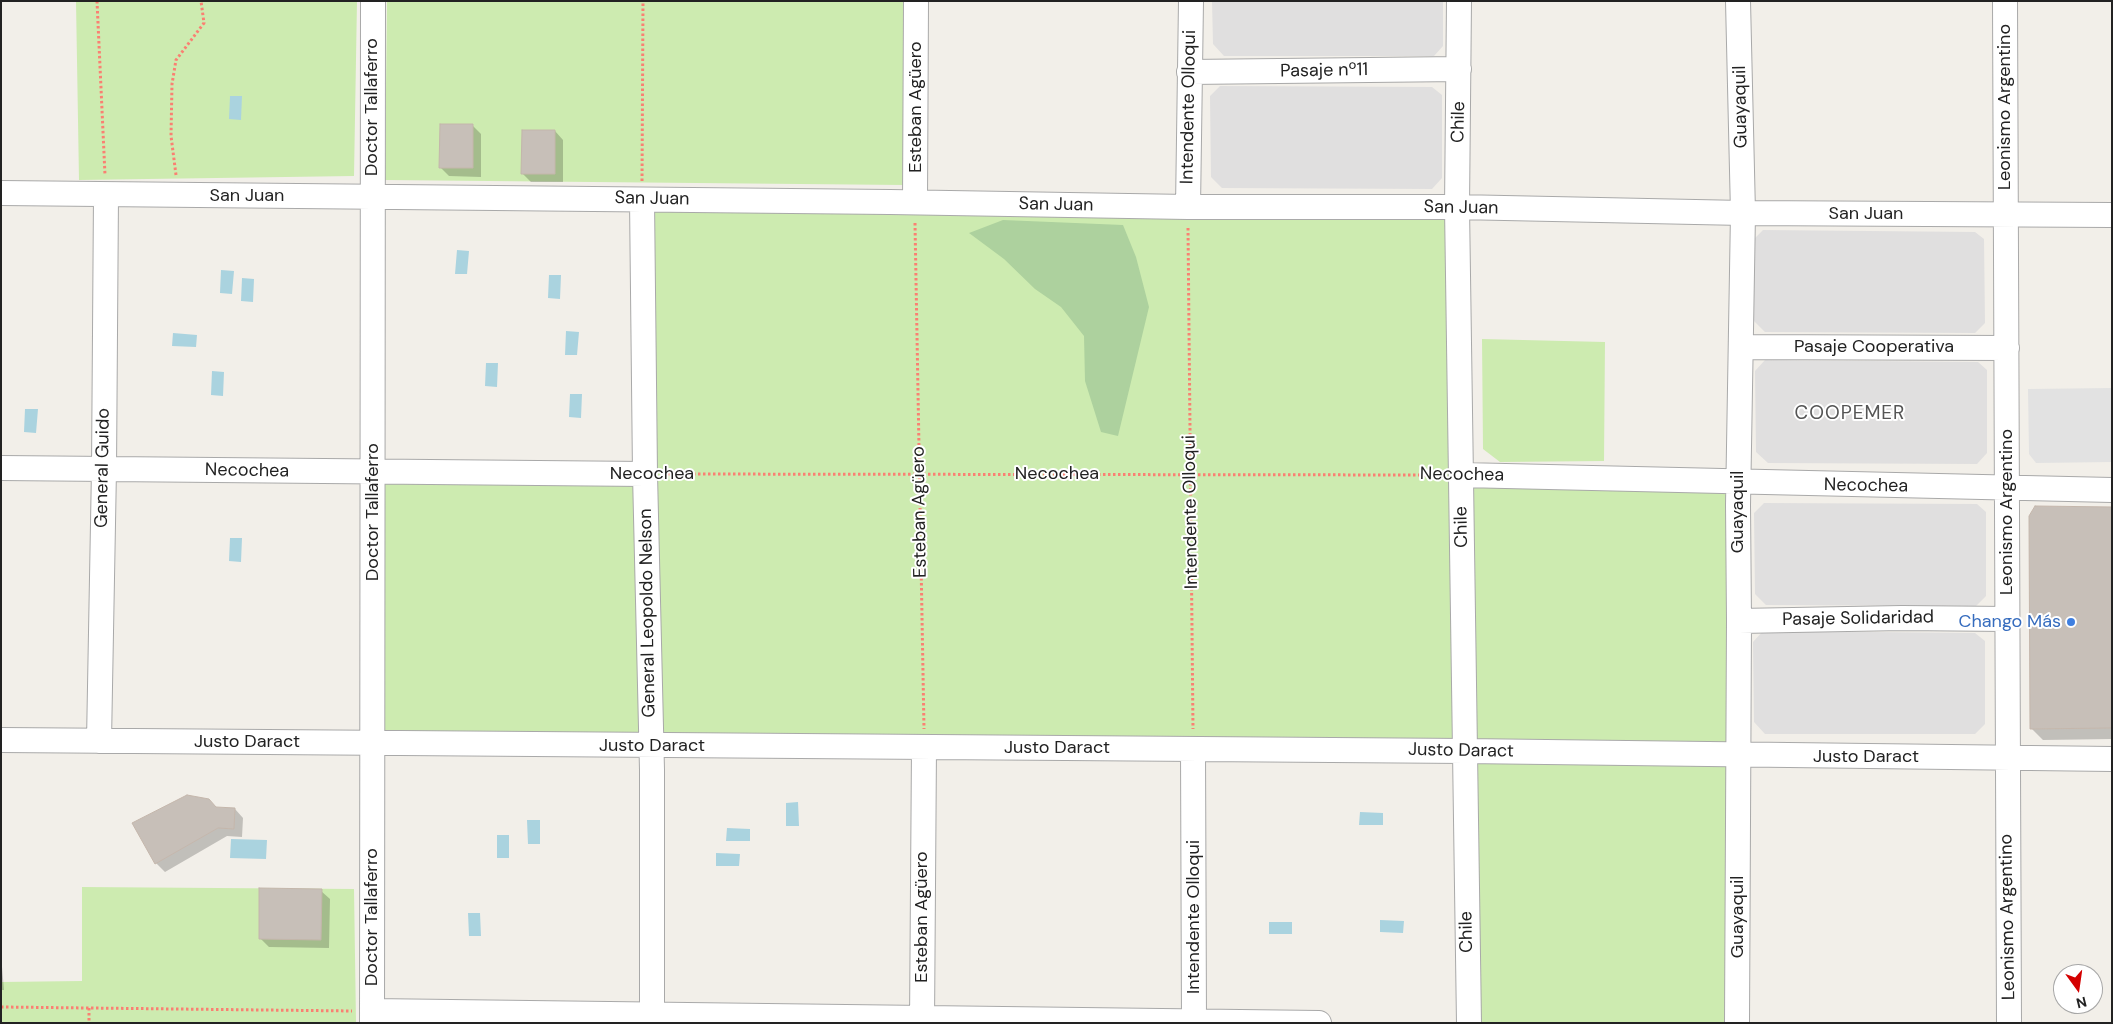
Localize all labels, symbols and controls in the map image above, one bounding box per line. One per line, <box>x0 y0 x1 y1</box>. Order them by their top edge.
street label: Leonismo Argentino <box>1994 24 2016 190</box>
street label: Intendente Olloqui <box>1177 30 1201 184</box>
street label: Doctor Tallaferro <box>361 38 383 176</box>
street label: Esteban Agüero <box>905 41 927 173</box>
street label: Pasaje nº11 <box>1280 59 1368 83</box>
street label: Guayaquil <box>1729 65 1753 149</box>
street label: Chile <box>1448 101 1470 143</box>
street label: San Juan <box>210 185 284 207</box>
street label: San Juan <box>614 188 690 210</box>
street label: San Juan <box>1018 194 1094 216</box>
street label: San Juan <box>1423 197 1499 219</box>
street label: San Juan <box>1829 203 1903 225</box>
street label: Pasaje Cooperativa <box>1794 336 1954 358</box>
district label: COOPEMER <box>1794 403 1906 425</box>
street label: General Guido <box>91 408 115 528</box>
street label: Leonismo Argentino <box>1996 429 2018 595</box>
street label: Intendente Olloqui <box>1179 435 1203 589</box>
street label: Doctor Tallaferro <box>362 443 384 581</box>
street label: Esteban Agüero <box>908 446 932 578</box>
street label: Necochea <box>205 459 289 483</box>
street label: Necochea <box>610 463 694 485</box>
street label: Necochea <box>1015 463 1099 485</box>
street label: Necochea <box>1420 463 1504 487</box>
street label: Guayaquil <box>1727 471 1749 553</box>
street label: Necochea <box>1824 474 1908 498</box>
street label: Chile <box>1451 506 1473 548</box>
street label: General Leopoldo Nelson <box>635 508 661 718</box>
street label: Pasaje Solidaridad <box>1782 607 1934 631</box>
place label: Chango Más <box>1959 611 2061 633</box>
marker: Chango Más <box>2065 616 2077 628</box>
street label: Justo Daract <box>194 731 300 753</box>
street label: Justo Daract <box>599 735 705 757</box>
street label: Justo Daract <box>1004 737 1110 759</box>
street label: Justo Daract <box>1408 739 1514 763</box>
street label: Justo Daract <box>1813 746 1919 768</box>
street label: Leonismo Argentino <box>1996 834 2020 1000</box>
street label: Intendente Olloqui <box>1183 840 1205 994</box>
street label: Doctor Tallaferro <box>361 848 383 986</box>
street label: Esteban Agüero <box>911 851 933 983</box>
street label: Guayaquil <box>1727 876 1749 958</box>
street label: Chile <box>1456 911 1478 953</box>
north arrow <box>2053 964 2103 1014</box>
text: N <box>2074 993 2089 1013</box>

